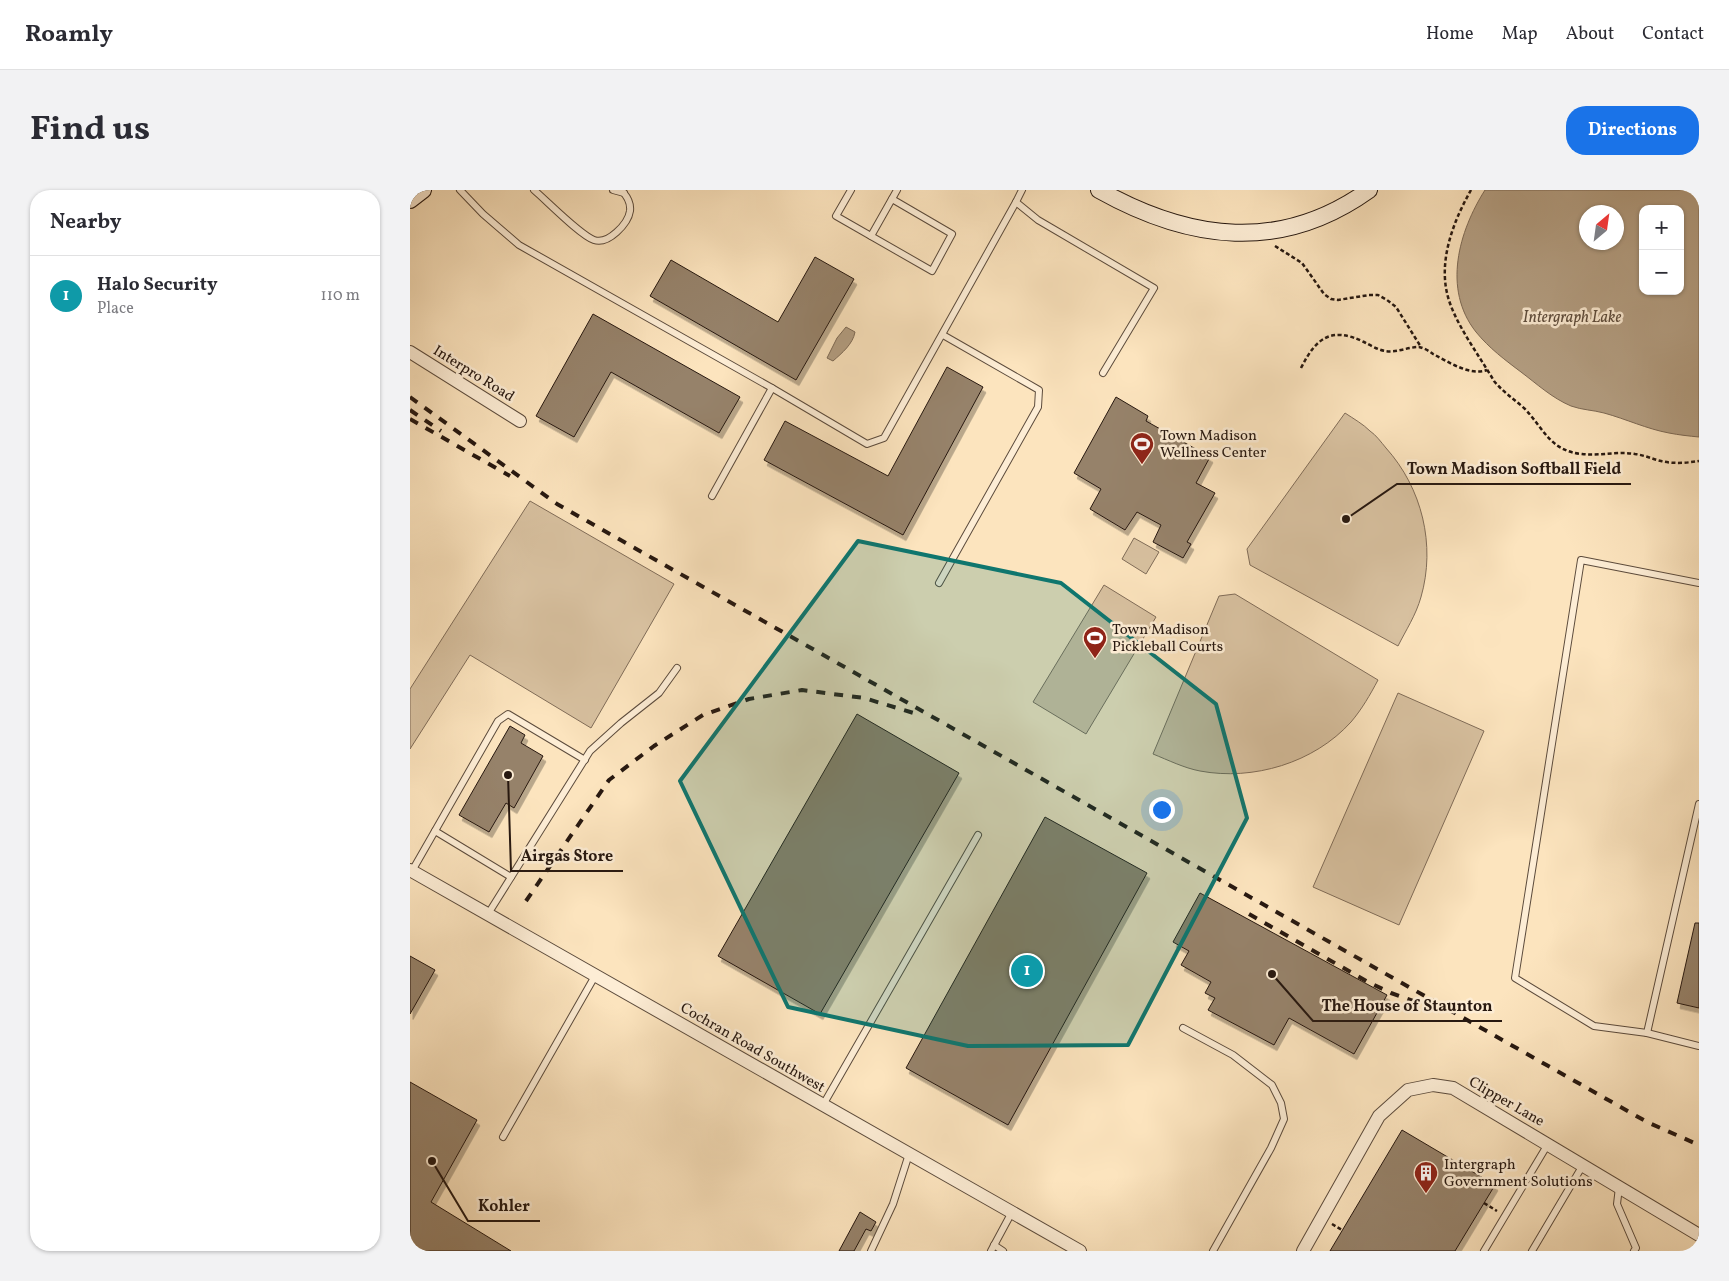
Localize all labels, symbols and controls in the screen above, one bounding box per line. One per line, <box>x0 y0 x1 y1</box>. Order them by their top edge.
text: Roamly <box>25 18 113 52</box>
text: Home <box>1426 22 1474 47</box>
text: Map <box>1502 22 1538 47</box>
text: About <box>1566 22 1614 47</box>
text: Contact <box>1642 22 1704 47</box>
text: Find us <box>30 106 150 154</box>
button: Directions <box>1566 106 1699 155</box>
north arrow <box>1579 205 1624 250</box>
map controls <box>1639 205 1684 295</box>
button: + <box>1639 205 1684 250</box>
text: Nearby <box>50 208 121 237</box>
button: − <box>1639 250 1684 295</box>
text: Halo Security <box>97 272 218 298</box>
text: 1 <box>63 285 69 307</box>
text: 110 m <box>321 285 360 307</box>
text: Place <box>97 298 134 320</box>
water label: Intergraph Lake <box>1523 307 1621 329</box>
street label: Interpro Road <box>428 341 518 408</box>
place label: Town Madison Wellness Center <box>1160 426 1266 464</box>
sports icon: Town Madison Wellness Center <box>1129 431 1155 465</box>
callout: Town Madison Softball Field <box>1397 453 1631 484</box>
text: Town Madison Softball Field <box>1407 459 1622 481</box>
place label: Town Madison Pickleball Courts <box>1112 620 1223 658</box>
sports icon: Town Madison Pickleball Courts <box>1082 625 1108 659</box>
your location <box>1149 797 1175 823</box>
callout: Airgas Store <box>511 840 623 871</box>
text: Airgas Store <box>521 846 613 868</box>
pin: 1 <box>1011 952 1043 990</box>
callout: The House of Staunton <box>1313 990 1502 1021</box>
text: The House of Staunton <box>1321 996 1493 1018</box>
street label: Cochran Road Southwest <box>676 998 829 1098</box>
street label: Clipper Lane <box>1464 1072 1548 1132</box>
place label: Intergraph Government Solutions <box>1444 1155 1593 1193</box>
building icon: Intergraph Government Solutions <box>1413 1160 1439 1194</box>
callout: Kohler <box>468 1190 540 1221</box>
text: Kohler <box>478 1196 530 1218</box>

